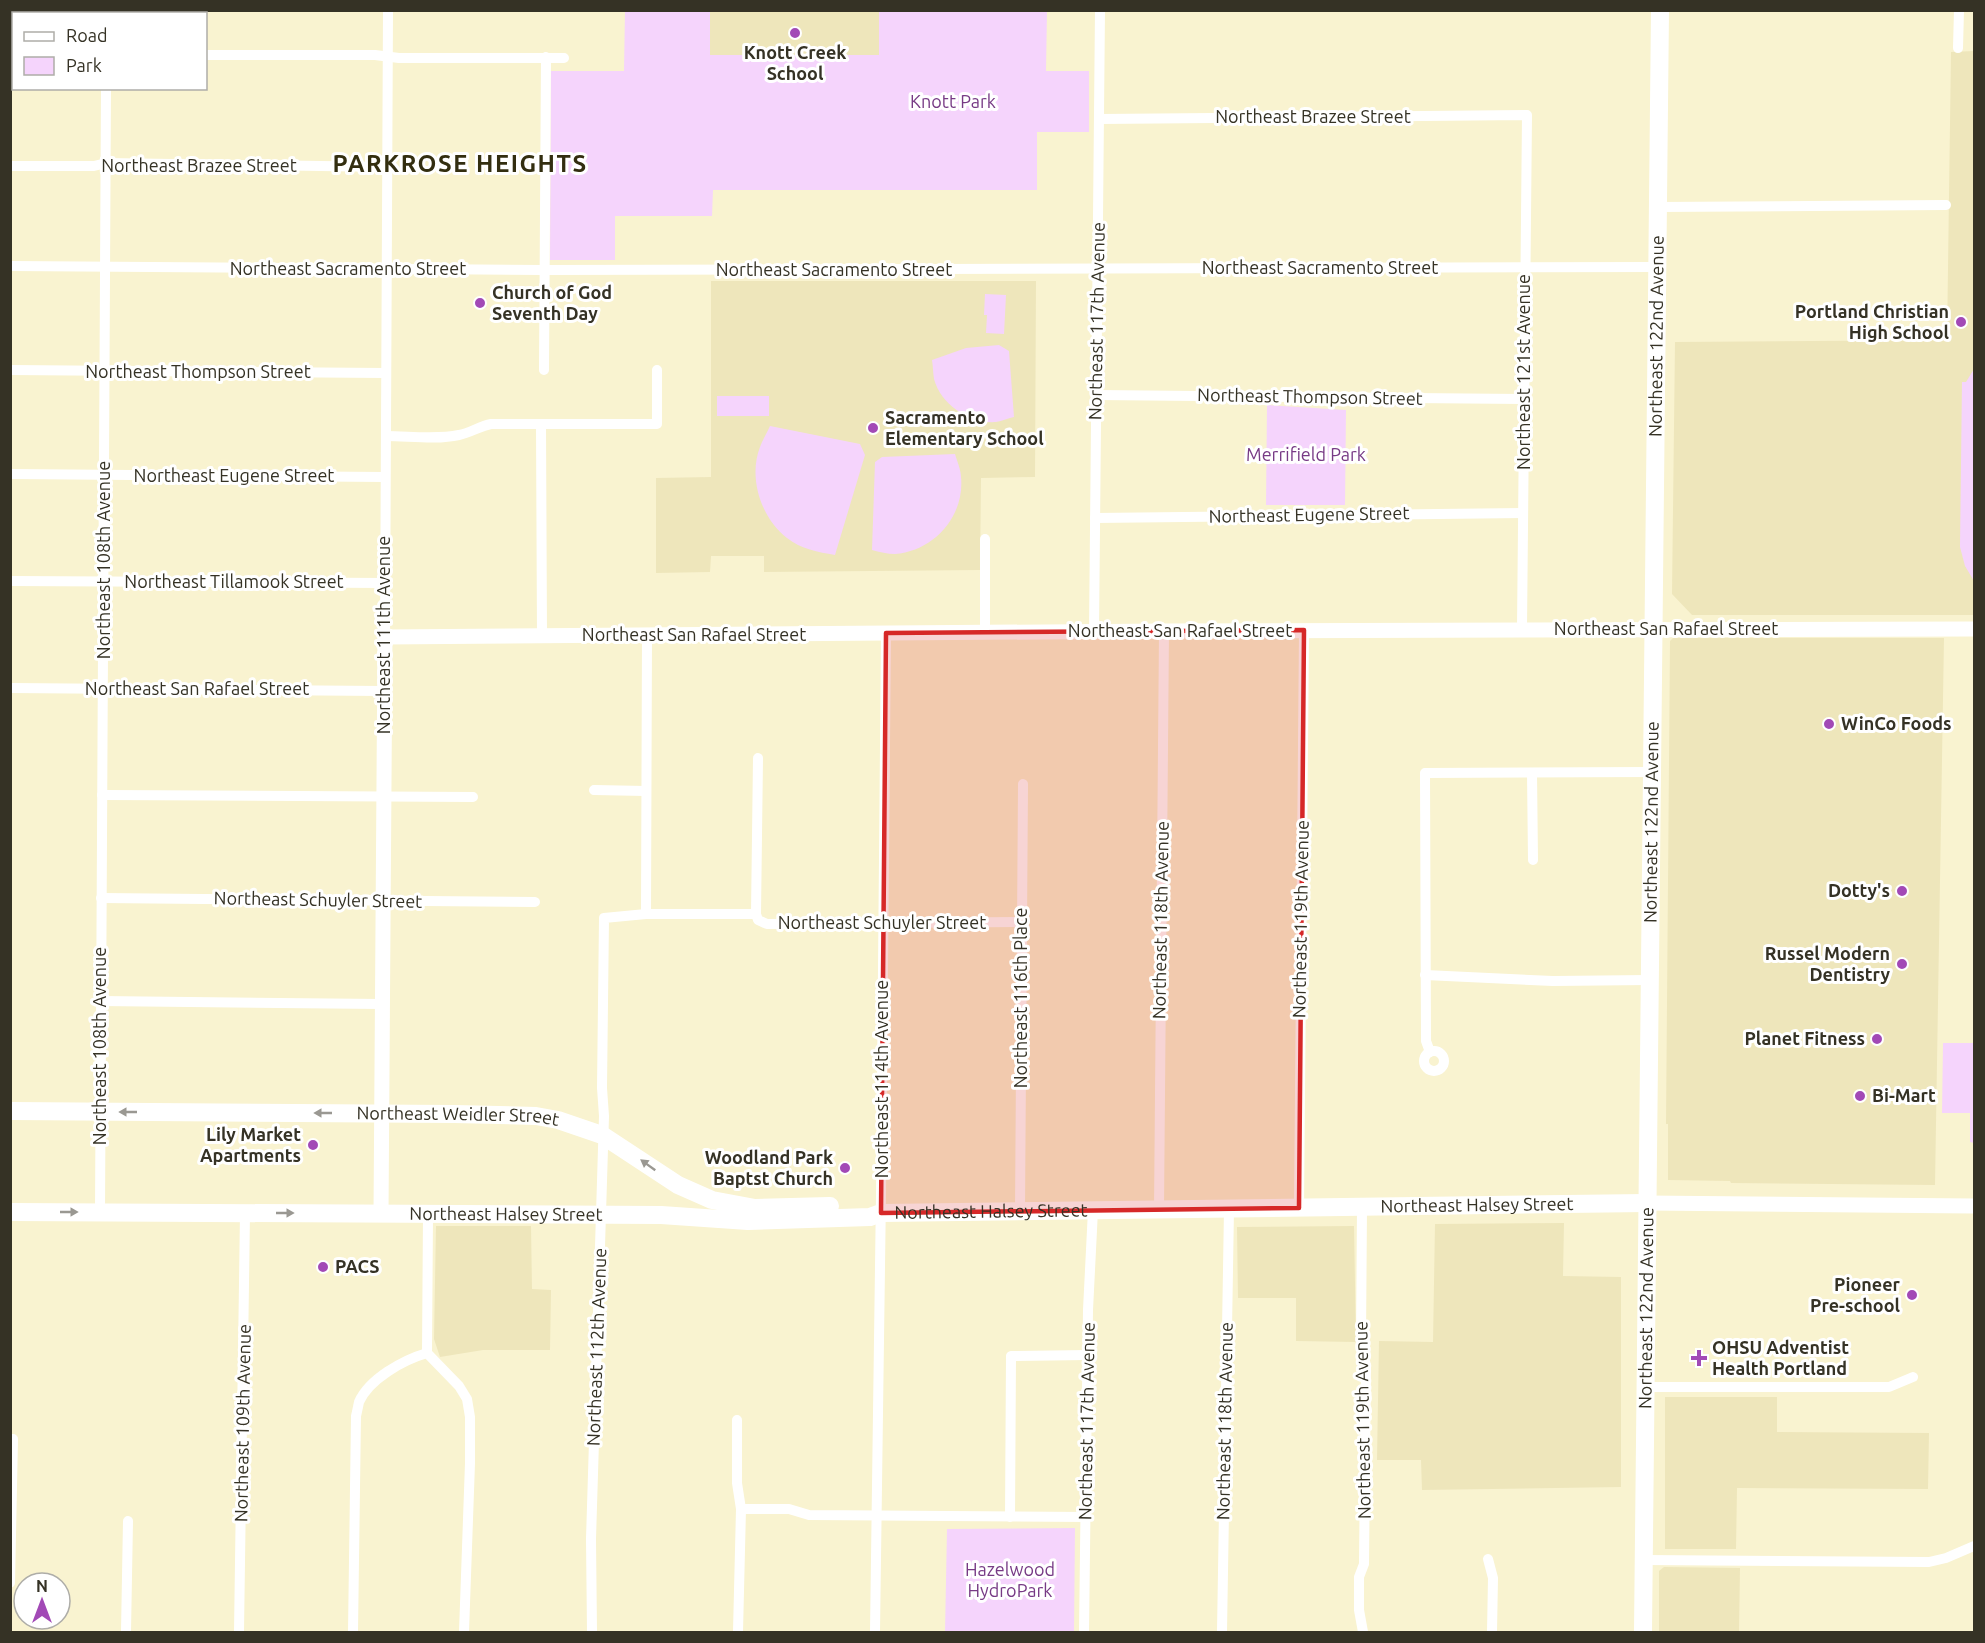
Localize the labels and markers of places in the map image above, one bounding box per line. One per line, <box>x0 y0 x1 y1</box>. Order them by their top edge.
marker: Knott Creek School <box>788 26 802 40</box>
place label: Knott Creek School <box>744 42 846 83</box>
place label: Church of God Seventh Day <box>492 282 612 323</box>
marker: Church of God Seventh Day <box>473 296 487 310</box>
place label: Portland Christian High School <box>1795 301 1950 342</box>
marker: Portland Christian High School <box>1954 315 1968 329</box>
place label: Sacramento Elementary School <box>885 407 1044 448</box>
marker: Sacramento Elementary School <box>866 421 880 435</box>
place label: WinCo Foods <box>1841 713 1952 733</box>
marker: WinCo Foods <box>1822 717 1836 731</box>
place label: Dotty's <box>1828 880 1890 900</box>
marker: Dotty's <box>1895 884 1909 898</box>
place label: Russel Modern Dentistry <box>1765 943 1890 984</box>
marker: Russel Modern Dentistry <box>1895 957 1909 971</box>
place label: Planet Fitness <box>1744 1028 1865 1048</box>
marker: Planet Fitness <box>1870 1032 1884 1046</box>
place label: Bi-Mart <box>1872 1085 1936 1105</box>
marker: Bi-Mart <box>1853 1089 1867 1103</box>
place label: Lily Market Apartments <box>200 1124 301 1165</box>
marker: Lily Market Apartments <box>306 1138 320 1152</box>
place label: Woodland Park Baptst Church <box>705 1147 833 1188</box>
marker: Woodland Park Baptst Church <box>838 1161 852 1175</box>
place label: PACS <box>335 1256 380 1276</box>
marker: PACS <box>316 1260 330 1274</box>
place label: Pioneer Pre-school <box>1810 1274 1901 1315</box>
marker: Pioneer Pre-school <box>1905 1288 1919 1302</box>
place label: OHSU Adventist Health Portland <box>1712 1337 1849 1378</box>
marker: OHSU Adventist Health Portland <box>1690 1349 1708 1367</box>

